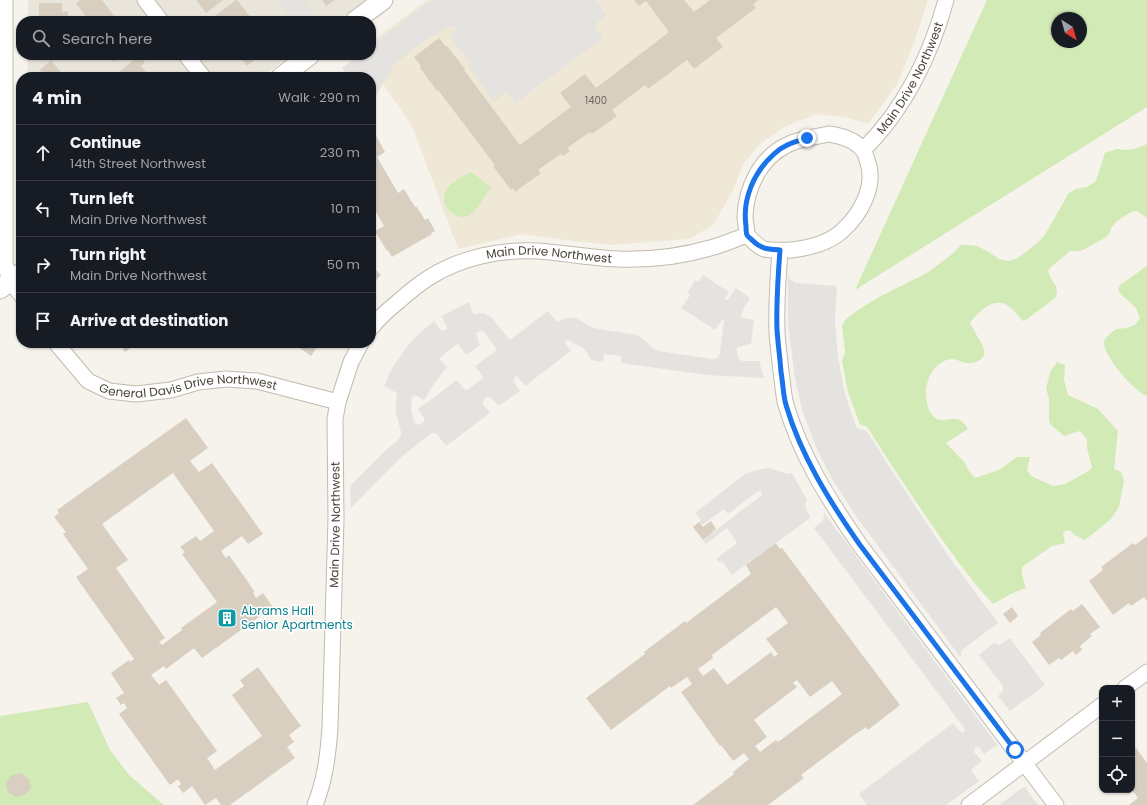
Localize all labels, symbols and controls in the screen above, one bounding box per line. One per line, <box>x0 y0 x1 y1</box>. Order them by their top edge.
north arrow <box>1051 12 1087 48</box>
search box <box>16 16 376 60</box>
street label: Main Drive Northwest <box>872 19 947 138</box>
icon: search <box>30 27 52 49</box>
text: Search here <box>62 28 152 49</box>
text: 4 min <box>32 86 82 110</box>
text: Walk · 290 m <box>278 88 360 107</box>
house number: 1400 <box>585 93 607 108</box>
route end <box>798 129 816 147</box>
text: Continue <box>70 132 141 153</box>
icon: ahead <box>32 142 54 164</box>
text: 230 m <box>320 143 360 162</box>
text: 14th Street Northwest <box>70 154 206 173</box>
text: Turn left <box>70 188 134 209</box>
icon: left <box>32 198 54 220</box>
text: 10 m <box>331 199 360 218</box>
text: Main Drive Northwest <box>70 210 207 229</box>
street label: Main Drive Northwest <box>485 242 612 267</box>
text: Turn right <box>70 244 146 265</box>
icon: right <box>32 254 54 276</box>
text: 50 m <box>327 255 360 274</box>
text: Main Drive Northwest <box>70 266 207 285</box>
icon: arrive <box>32 310 54 332</box>
text: Arrive at destination <box>70 310 228 331</box>
street label: General Davis Drive Northwest <box>96 370 279 402</box>
street label: Main Drive Northwest <box>325 462 344 588</box>
place label: Abrams Hall Senior Apartments <box>241 602 353 633</box>
building icon: Abrams Hall Senior Apartments <box>216 607 238 629</box>
map controls <box>1099 685 1135 793</box>
button: + <box>1099 685 1135 721</box>
button: − <box>1099 721 1135 757</box>
route start <box>1006 741 1024 759</box>
button: locate <box>1099 757 1135 793</box>

